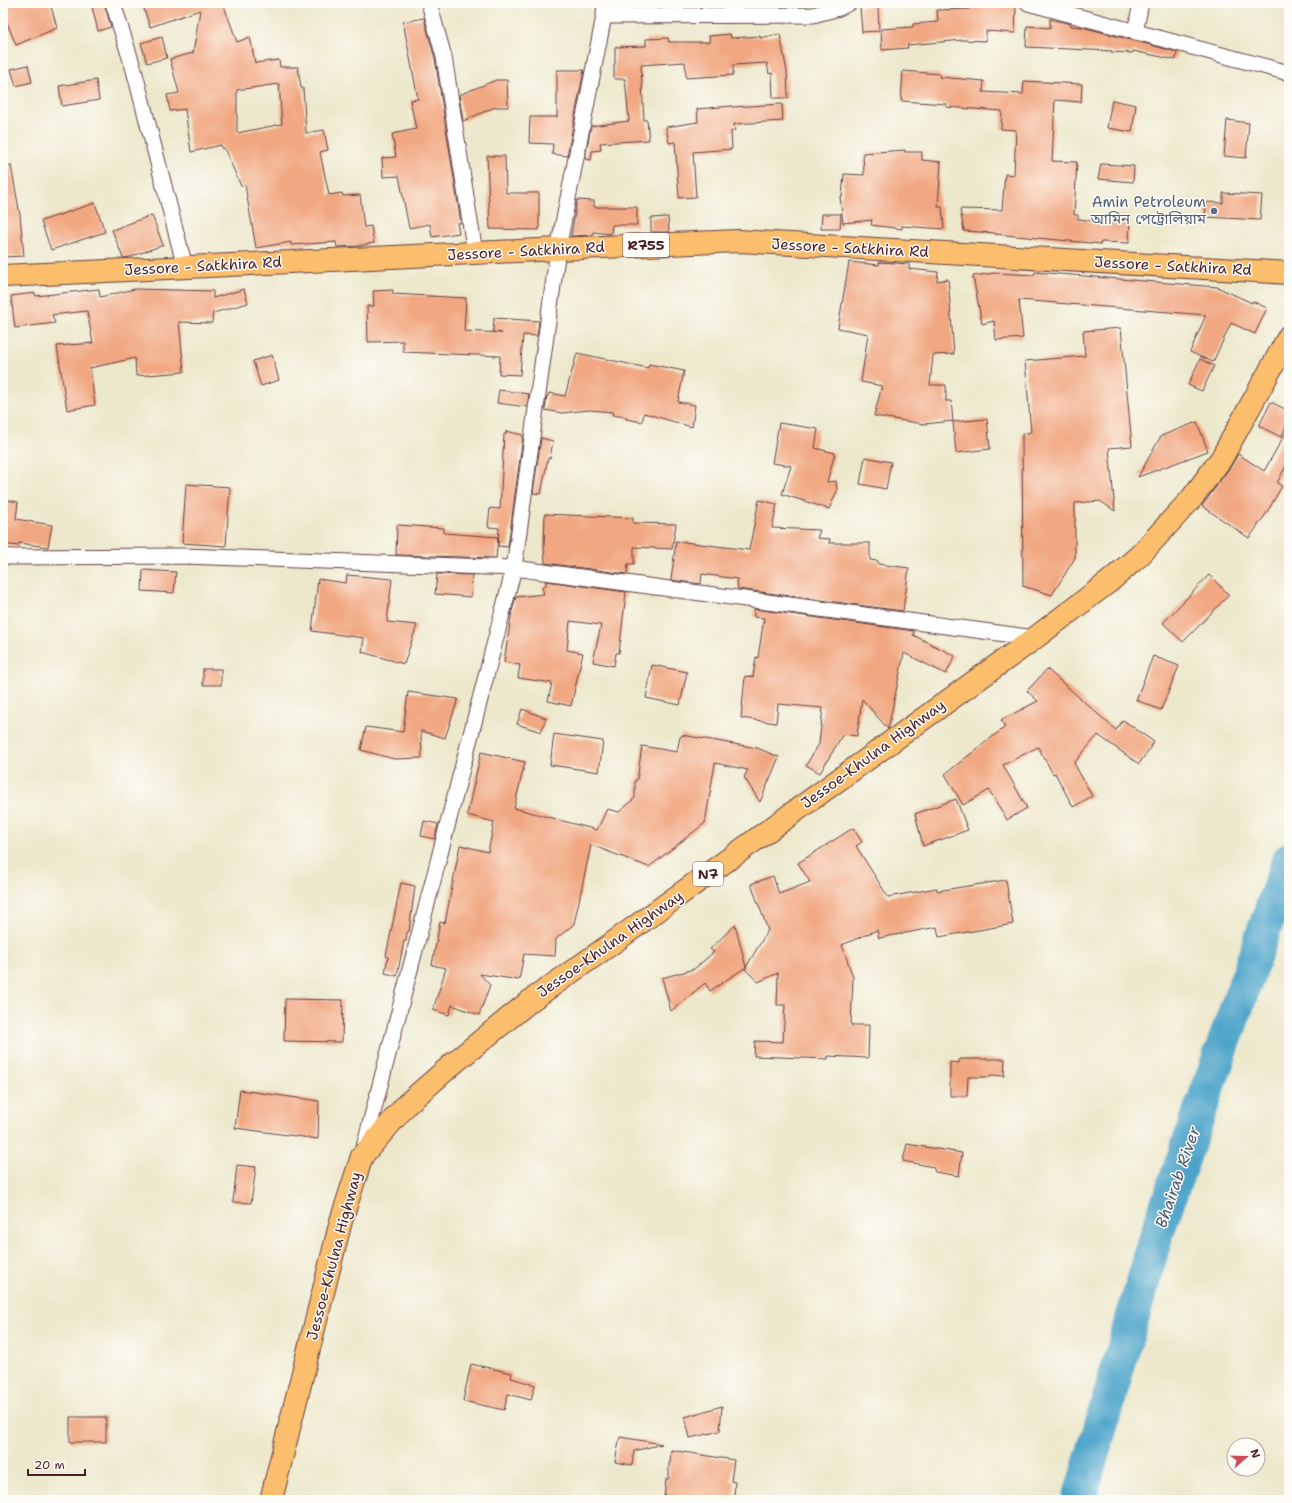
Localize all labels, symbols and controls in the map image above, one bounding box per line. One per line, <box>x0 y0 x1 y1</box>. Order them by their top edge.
place label: Amin Petroleum আমিন পেট্রোলিয়াম <box>1090 192 1207 229</box>
marker: Amin Petroleum আমিন পেট্রোলিয়াম <box>1209 206 1219 216</box>
road number: R755 <box>623 233 669 257</box>
street label: Jessore - Satkhira Rd <box>771 234 930 262</box>
street label: Jessore - Satkhira Rd <box>447 237 606 265</box>
street label: Jessore - Satkhira Rd <box>124 252 283 280</box>
street label: Jessore - Satkhira Rd <box>1094 252 1253 280</box>
street label: Jessoe-Khulna Highway <box>797 695 949 813</box>
road number: N7 <box>693 862 723 886</box>
street label: Jessoe-Khulna Highway <box>533 886 687 1002</box>
water label: Bhairab River <box>1150 1123 1205 1231</box>
street label: Jessoe-Khulna Highway <box>302 1170 366 1342</box>
north arrow <box>1226 1437 1266 1477</box>
text: N <box>1246 1447 1264 1461</box>
scale bar <box>28 1451 85 1477</box>
text: 20 m <box>34 1457 65 1473</box>

